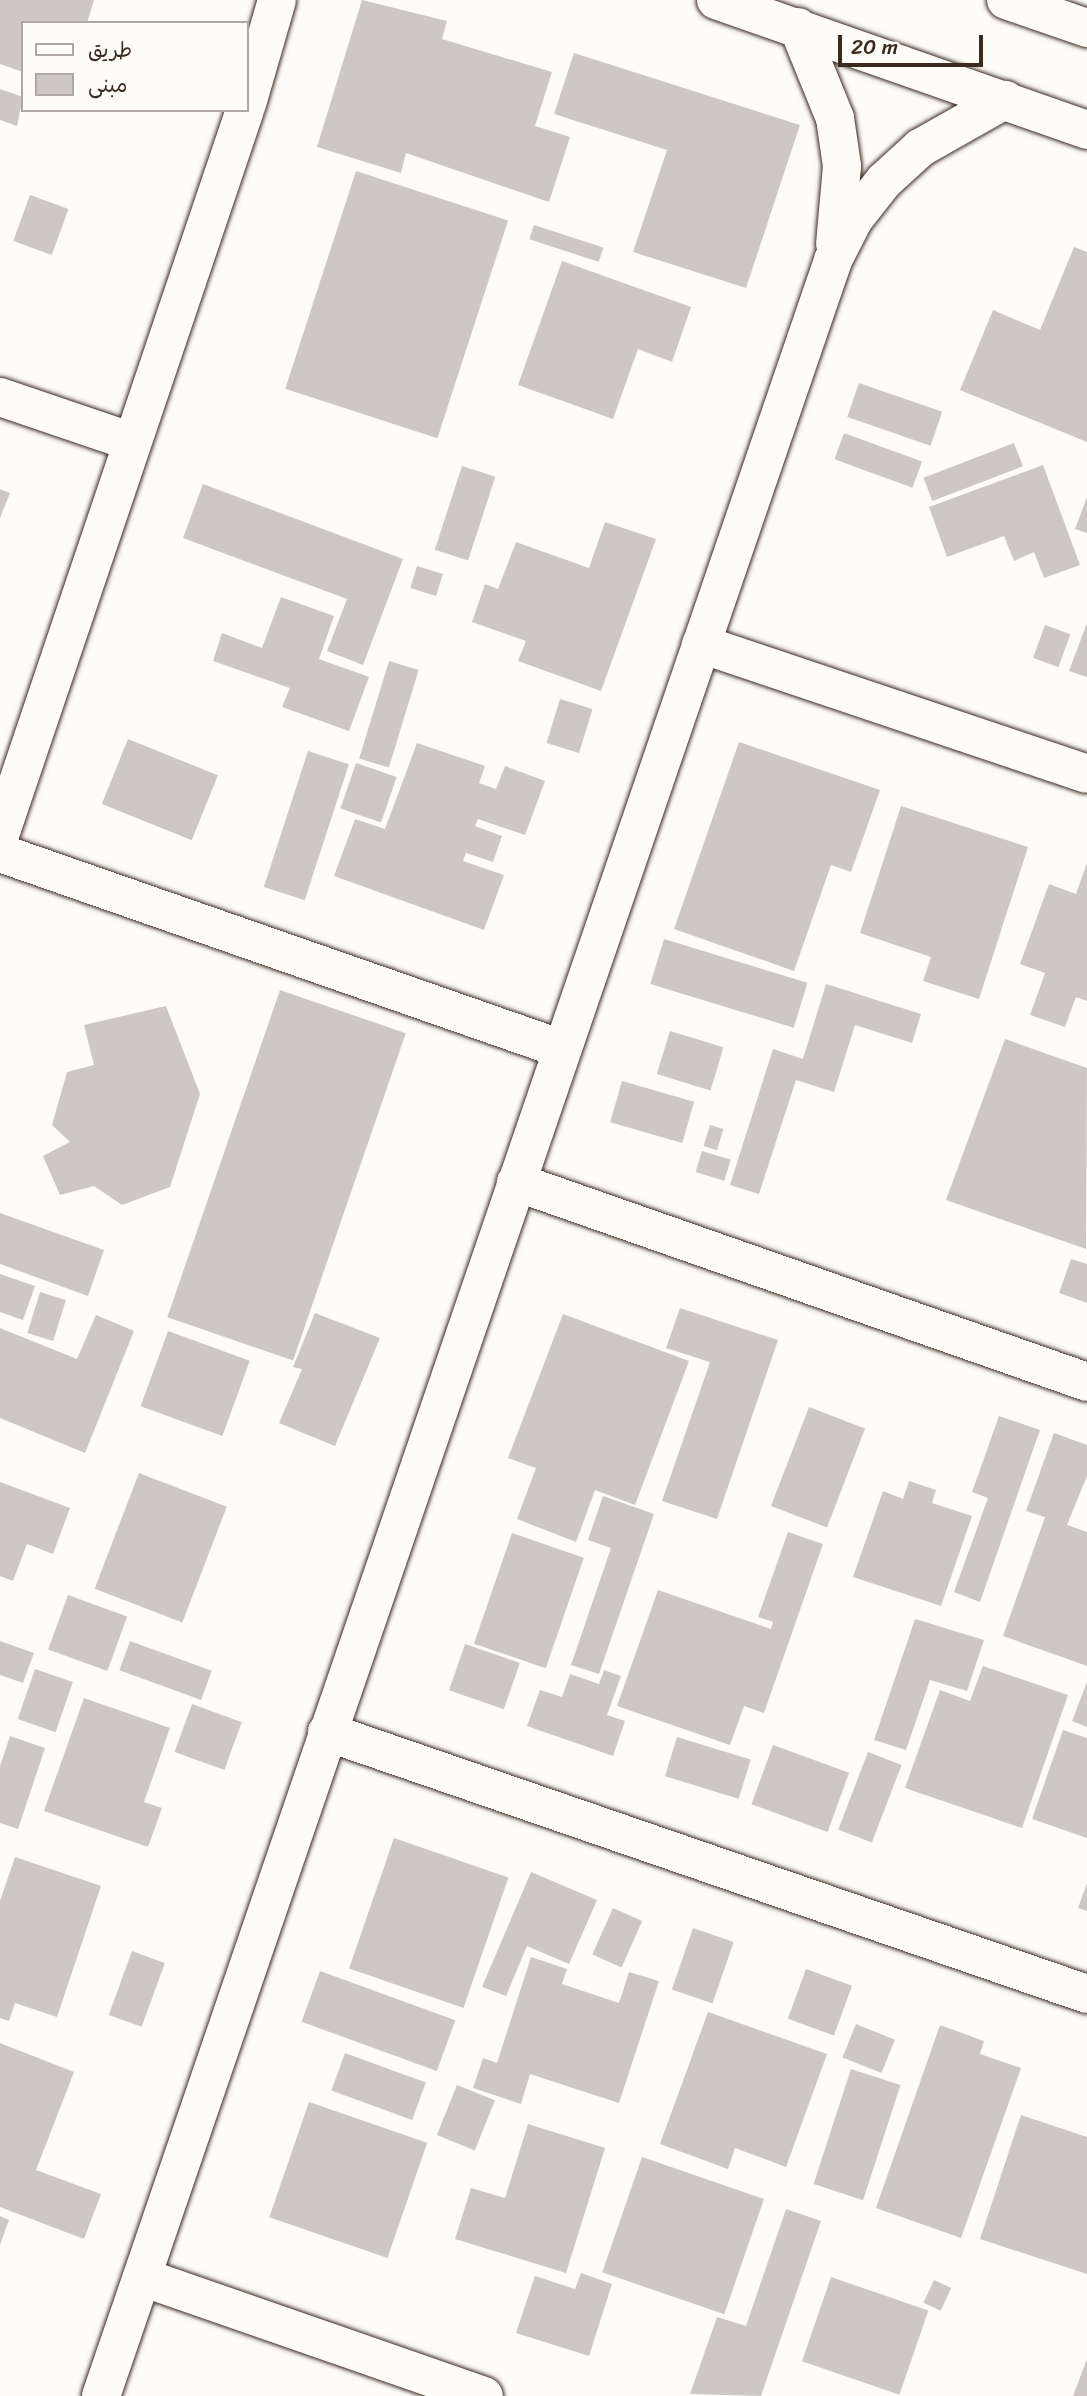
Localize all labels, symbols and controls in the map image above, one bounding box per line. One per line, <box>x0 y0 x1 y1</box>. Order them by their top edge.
legend <box>21 21 248 112</box>
scale bar <box>842 21 987 65</box>
text: 20 m <box>851 28 898 66</box>
text: طريق <box>88 31 132 69</box>
text: مبنى <box>88 66 127 104</box>

